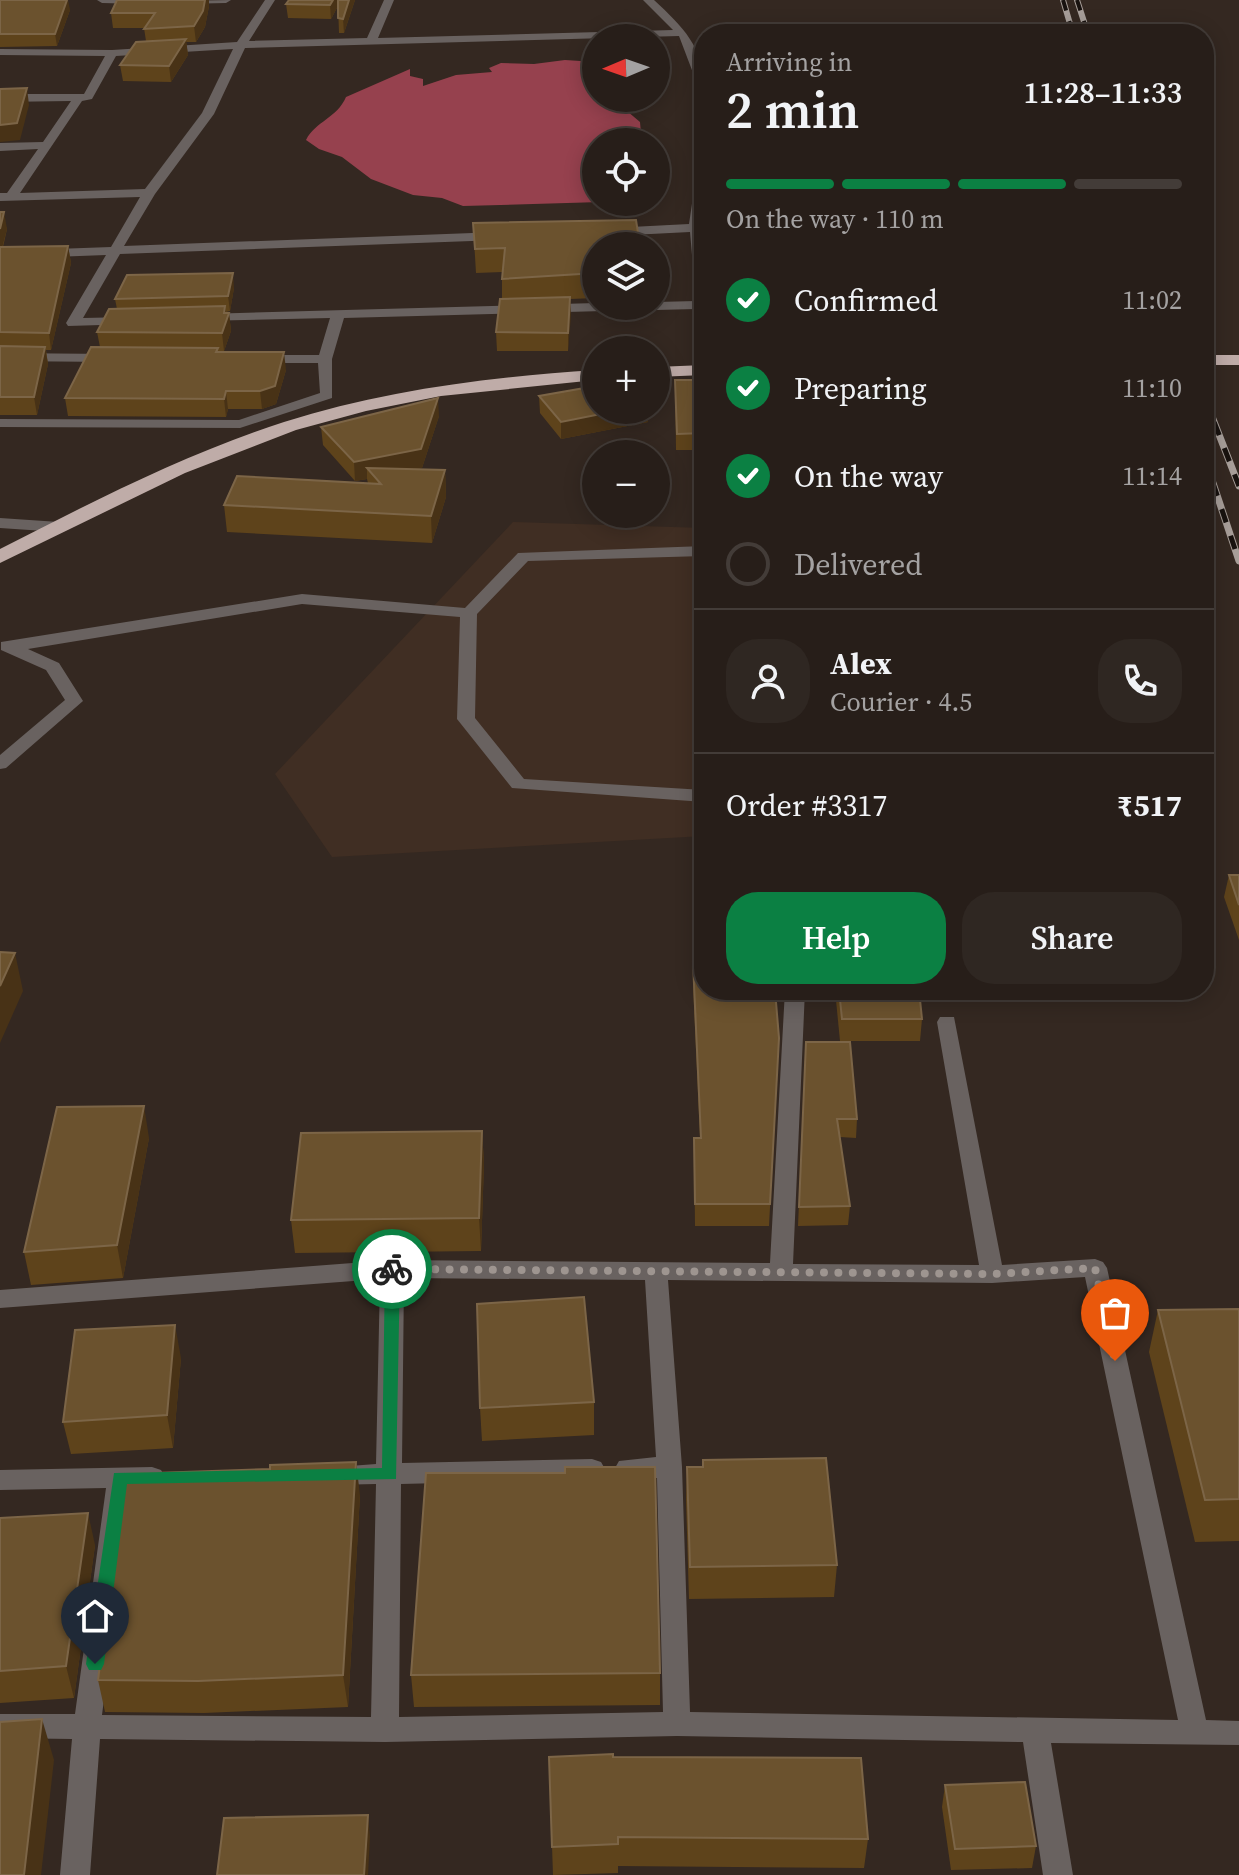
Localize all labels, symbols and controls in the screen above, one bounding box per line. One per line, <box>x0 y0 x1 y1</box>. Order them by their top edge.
north arrow <box>582 24 670 112</box>
map controls <box>582 24 670 528</box>
text: Arriving in <box>726 44 852 80</box>
text: 11:28–11:33 <box>1023 72 1182 113</box>
text: 2 min <box>726 74 859 145</box>
button: locate <box>582 128 670 216</box>
text: On the way · 110 m <box>726 201 944 237</box>
button: layers <box>582 232 670 320</box>
icon: check <box>726 278 770 322</box>
text: Confirmed <box>794 280 938 321</box>
text: 11:02 <box>1122 282 1182 318</box>
button: + <box>582 336 670 424</box>
icon: check <box>726 366 770 410</box>
text: Preparing <box>794 368 927 409</box>
text: 11:10 <box>1122 370 1182 406</box>
button: − <box>582 440 670 528</box>
icon: check <box>726 454 770 498</box>
text: On the way <box>794 456 943 497</box>
text: 11:14 <box>1122 458 1182 494</box>
text: Delivered <box>794 544 922 585</box>
button: person <box>726 639 810 723</box>
button: phone <box>1098 639 1182 723</box>
text: Alex <box>830 643 892 684</box>
text: Courier · 4.5 <box>830 684 972 720</box>
text: Order #3317 <box>726 785 887 826</box>
text: ₹517 <box>1117 785 1182 826</box>
button: Help <box>726 892 946 984</box>
button: Share <box>962 892 1182 984</box>
courier <box>352 1229 432 1309</box>
icon: bike <box>370 1247 414 1291</box>
pin <box>1081 1279 1149 1361</box>
icon: bag <box>1093 1291 1137 1335</box>
pin <box>61 1582 129 1664</box>
icon: home <box>73 1594 117 1638</box>

